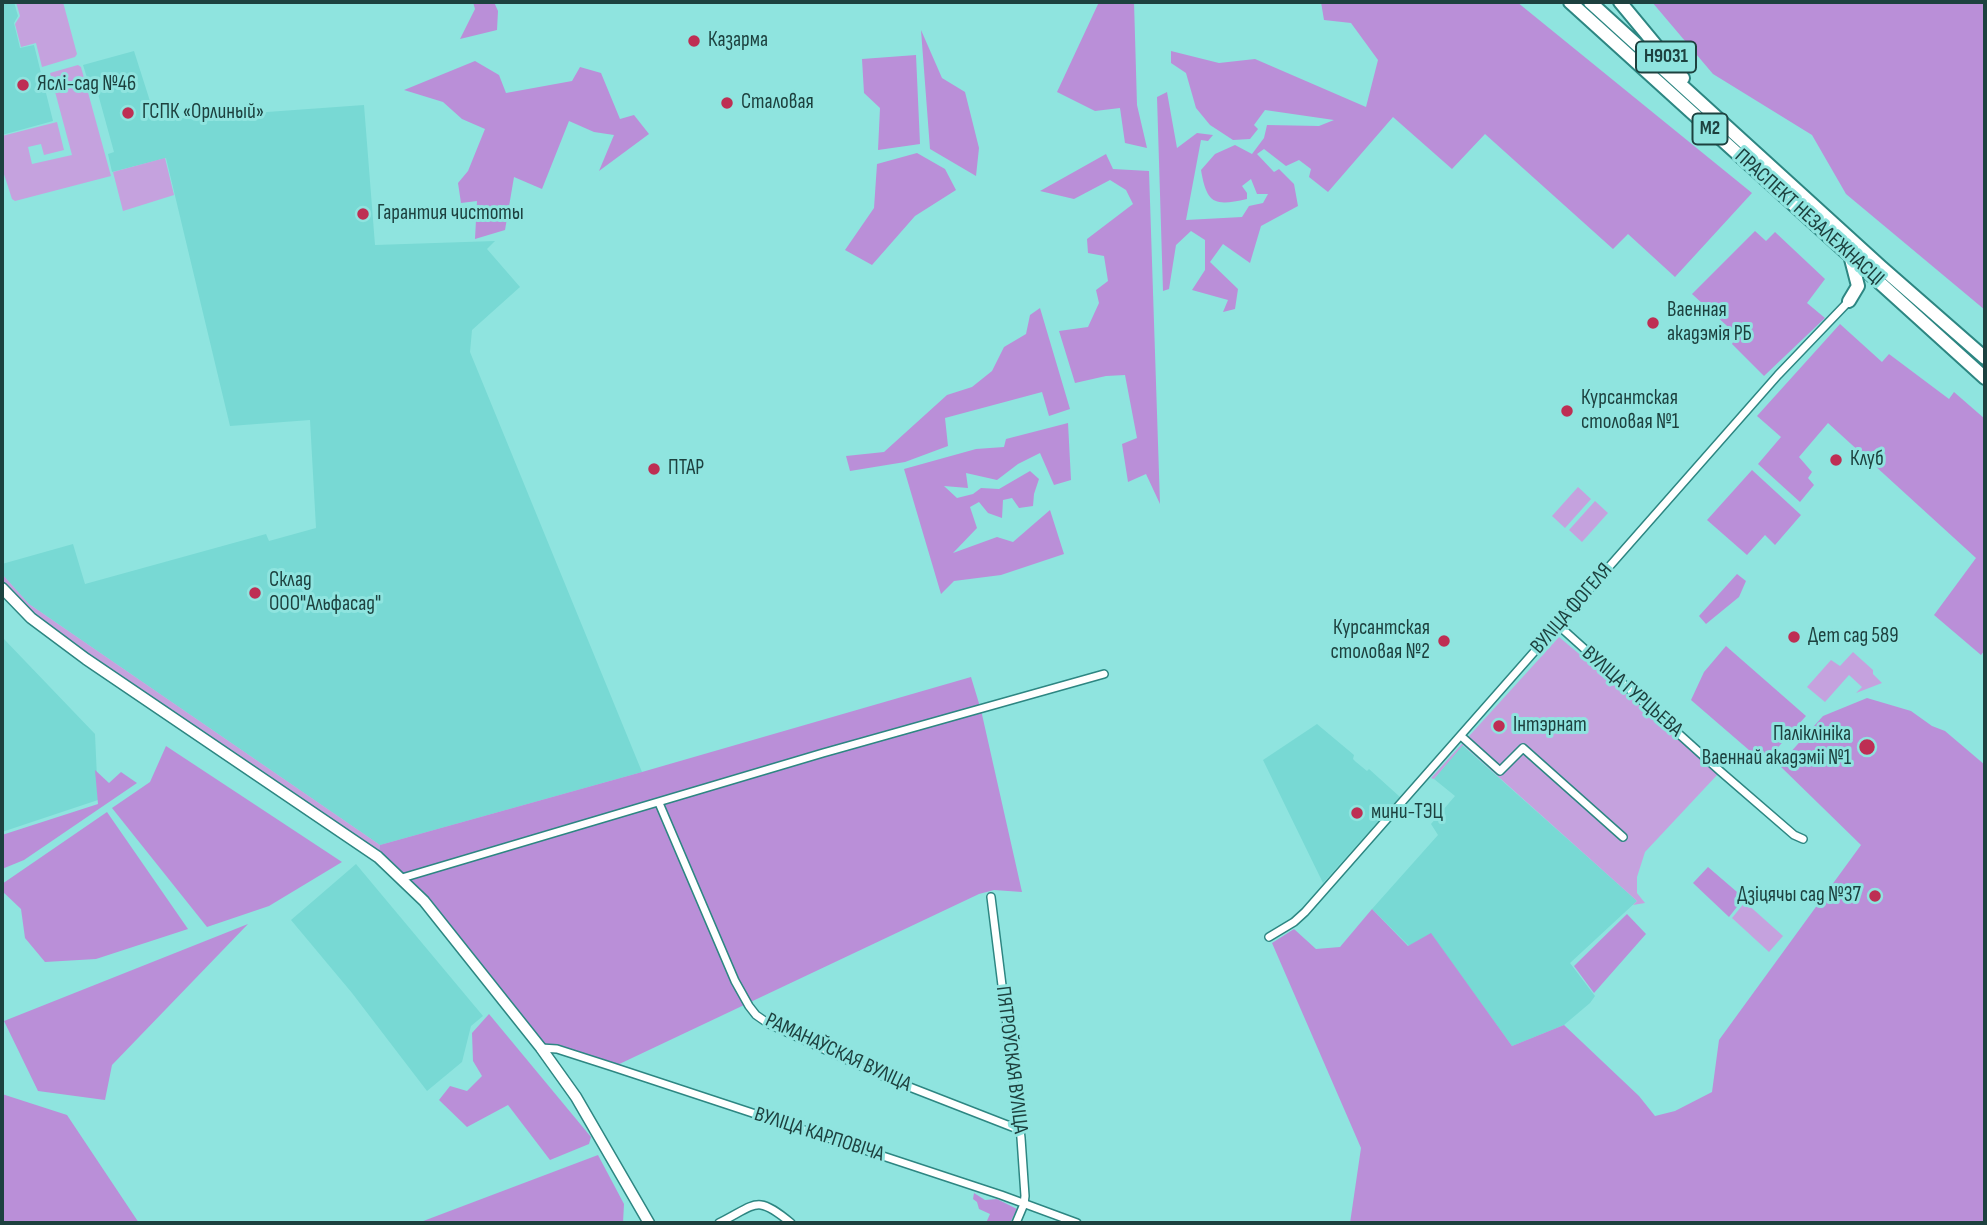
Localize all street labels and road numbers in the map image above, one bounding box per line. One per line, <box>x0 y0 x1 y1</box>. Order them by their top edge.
road number: Н9031 <box>1636 41 1696 72</box>
road number: М2 <box>1692 113 1728 144</box>
street label: ПРАСПЕКТ НЕЗАЛЕЖНАСЦІ <box>1729 144 1889 292</box>
street label: ВУЛІЦА ФОГЕЛЯ <box>1526 559 1618 659</box>
street label: ВУЛІЦА ГУРЦЬЕВА <box>1576 641 1688 743</box>
street label: ПЯТРОЎСКАЯ ВУЛІЦА <box>989 985 1033 1135</box>
street label: РАМАНАЎСКАЯ ВУЛІЦА <box>761 1008 915 1098</box>
street label: ВУЛІЦА КАРПОВІЧА <box>751 1102 887 1168</box>

